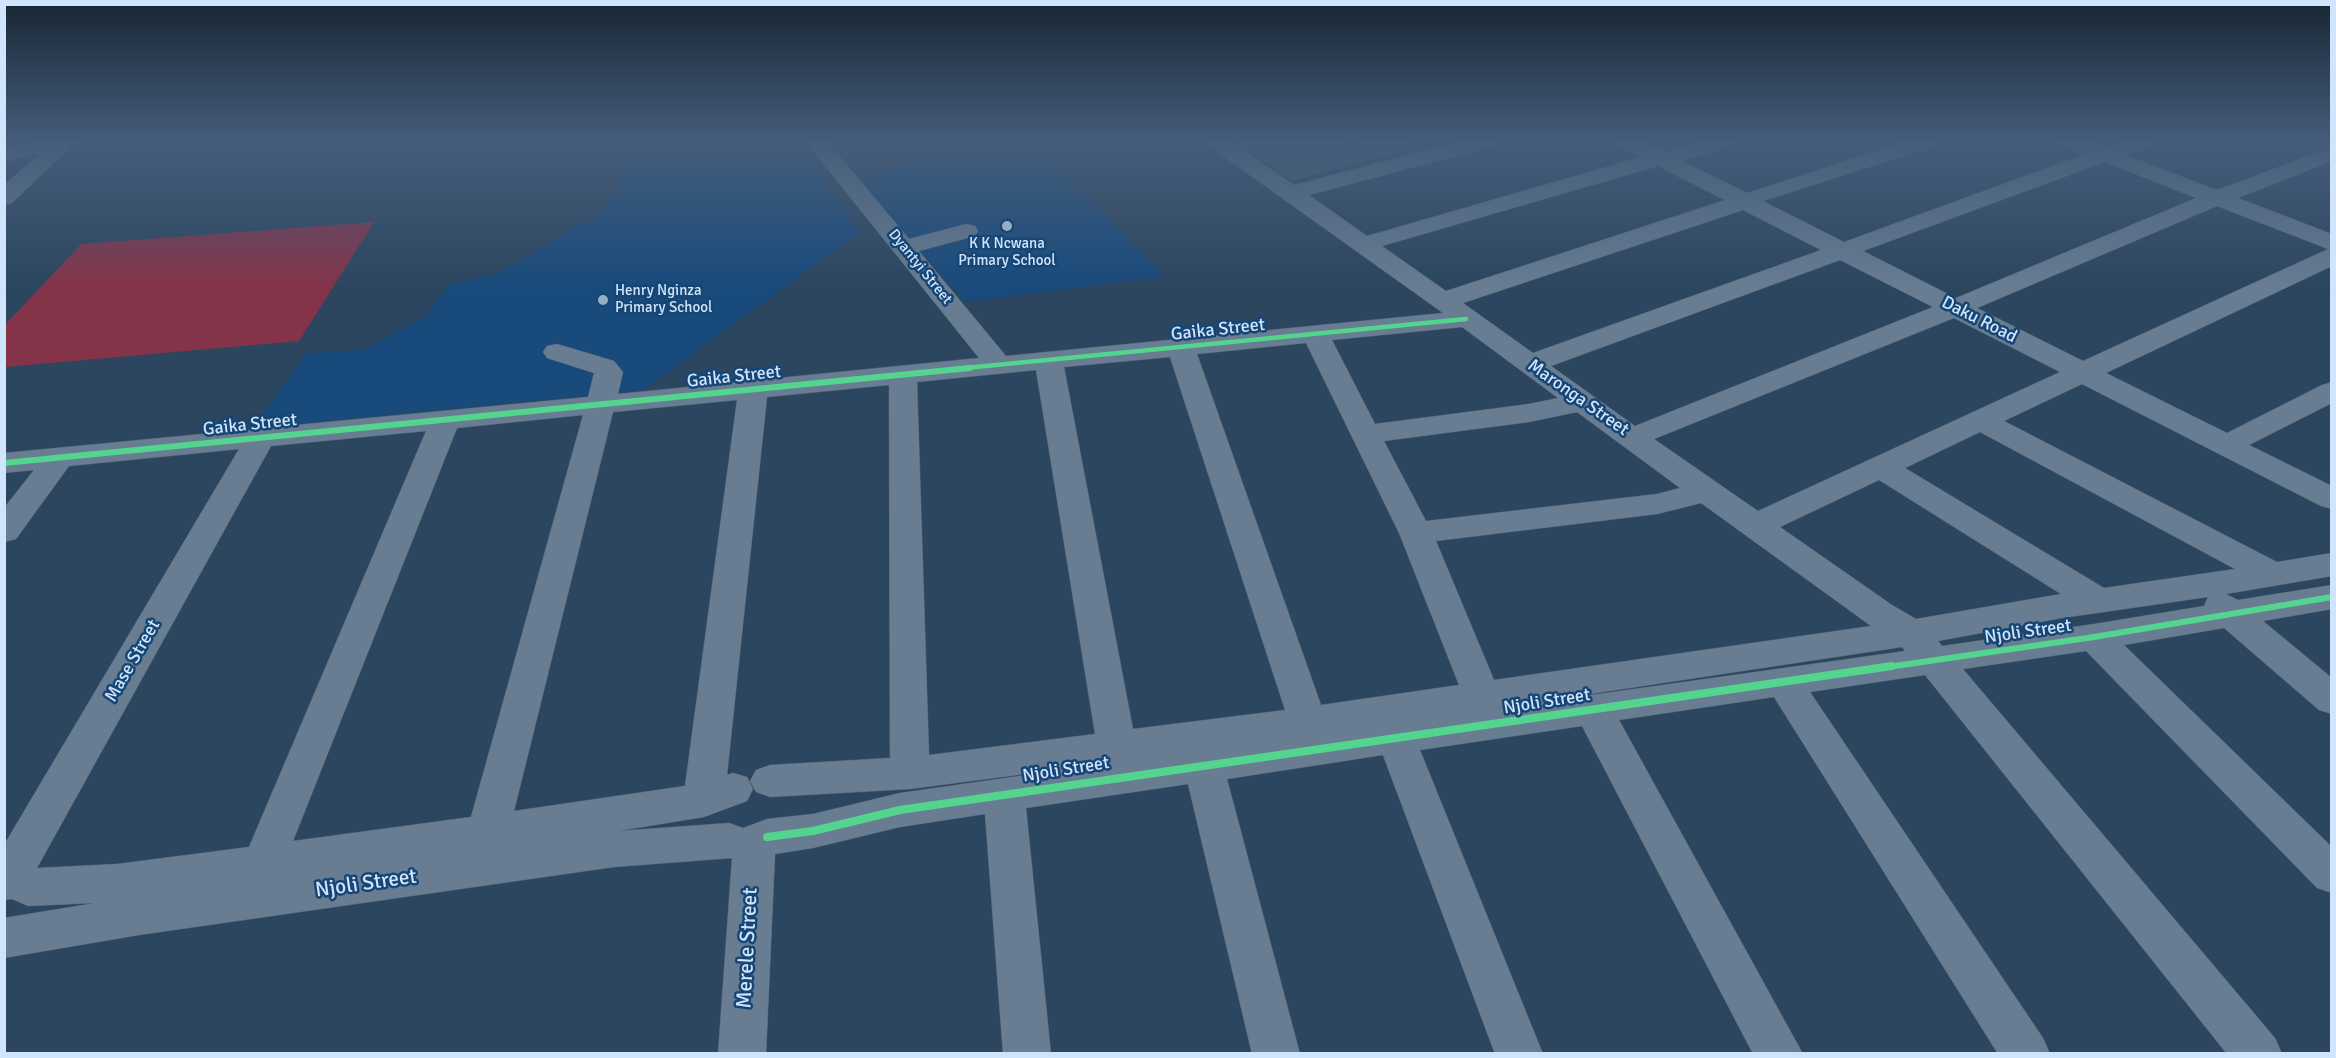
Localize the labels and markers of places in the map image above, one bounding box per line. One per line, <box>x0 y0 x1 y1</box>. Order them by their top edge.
marker: K K Ncwana Primary School <box>1000 219 1014 233</box>
place label: K K Ncwana Primary School <box>958 235 1056 270</box>
place label: Henry Nginza Primary School <box>615 282 712 317</box>
marker: Henry Nginza Primary School <box>596 293 610 307</box>

